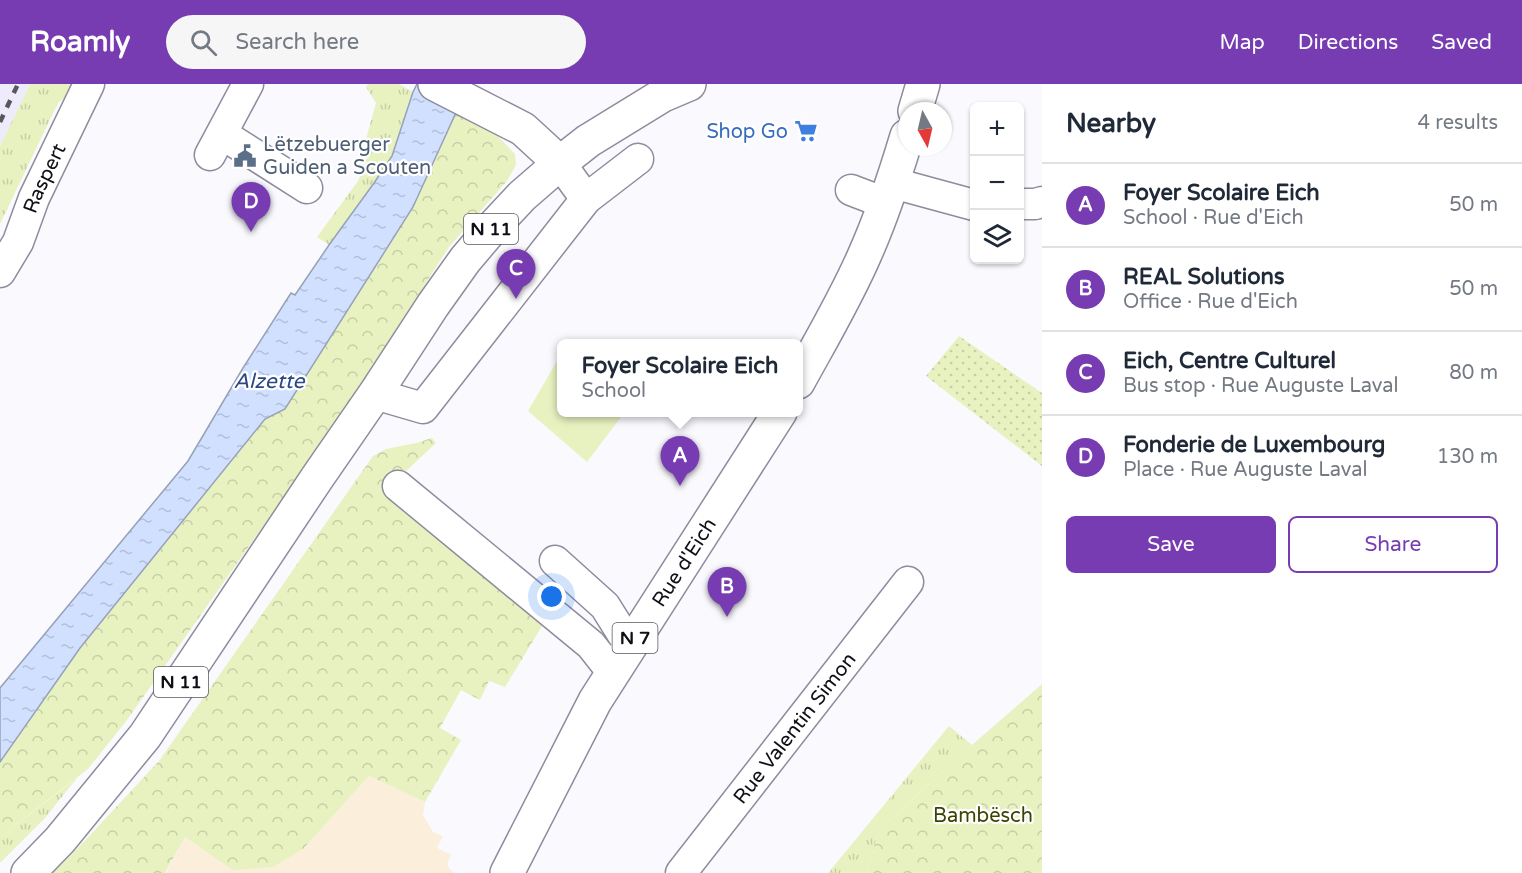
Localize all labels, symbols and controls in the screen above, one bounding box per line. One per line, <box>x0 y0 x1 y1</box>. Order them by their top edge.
search box <box>166 15 586 69</box>
text: Roamly <box>30 25 130 59</box>
icon: search <box>187 26 220 59</box>
text: Search here <box>235 29 359 55</box>
text: Map <box>1219 30 1265 55</box>
text: Directions <box>1298 30 1398 55</box>
text: Saved <box>1431 30 1492 55</box>
north arrow <box>898 102 952 156</box>
map controls <box>970 102 1024 264</box>
button: + <box>970 102 1024 156</box>
text: Nearby <box>1066 108 1156 139</box>
text: 4 results <box>1418 111 1498 135</box>
supermarket icon: Shop Go <box>793 118 819 144</box>
place label: Shop Go <box>706 120 788 144</box>
place label: Lëtzebuerger Guiden a Scouten <box>263 133 431 180</box>
street label: Raspert <box>19 139 72 217</box>
public building icon: Lëtzebuerger Guiden a Scouten <box>232 143 258 169</box>
button: − <box>970 156 1024 210</box>
text: Foyer Scolaire Eich <box>1123 180 1320 206</box>
pin: D <box>232 182 270 232</box>
text: A <box>1078 193 1093 217</box>
text: 50 m <box>1449 193 1498 217</box>
text: School · Rue d'Eich <box>1123 206 1304 230</box>
button: layers <box>970 210 1024 264</box>
road number: N 11 <box>464 214 518 244</box>
pin: C <box>496 250 536 299</box>
text: REAL Solutions <box>1123 264 1285 290</box>
text: B <box>1079 277 1092 301</box>
text: 50 m <box>1449 277 1498 301</box>
text: Office · Rue d'Eich <box>1123 290 1298 314</box>
popup <box>557 339 803 417</box>
text: Eich, Centre Culturel <box>1123 348 1336 374</box>
text: Foyer Scolaire Eich <box>582 353 778 379</box>
text: C <box>1079 361 1092 385</box>
text: 80 m <box>1449 361 1498 385</box>
water label: Alzette <box>234 369 306 394</box>
text: Bus stop · Rue Auguste Laval <box>1123 374 1398 398</box>
text: School <box>582 379 646 403</box>
text: Fonderie de Luxembourg <box>1123 432 1385 458</box>
pin: A <box>660 436 700 486</box>
text: D <box>1078 445 1093 469</box>
text: 130 m <box>1437 445 1498 469</box>
text: Place · Rue Auguste Laval <box>1123 458 1367 482</box>
street label: Rue d'Eich <box>647 514 722 612</box>
button: Save <box>1066 516 1276 573</box>
button: Share <box>1288 516 1498 573</box>
pin: B <box>708 568 746 617</box>
your location <box>537 582 566 611</box>
road number: N 7 <box>612 623 658 653</box>
street label: Rue Valentin Simon <box>729 648 861 809</box>
road number: N 11 <box>154 667 208 697</box>
park label: Bambësch <box>933 804 1033 828</box>

